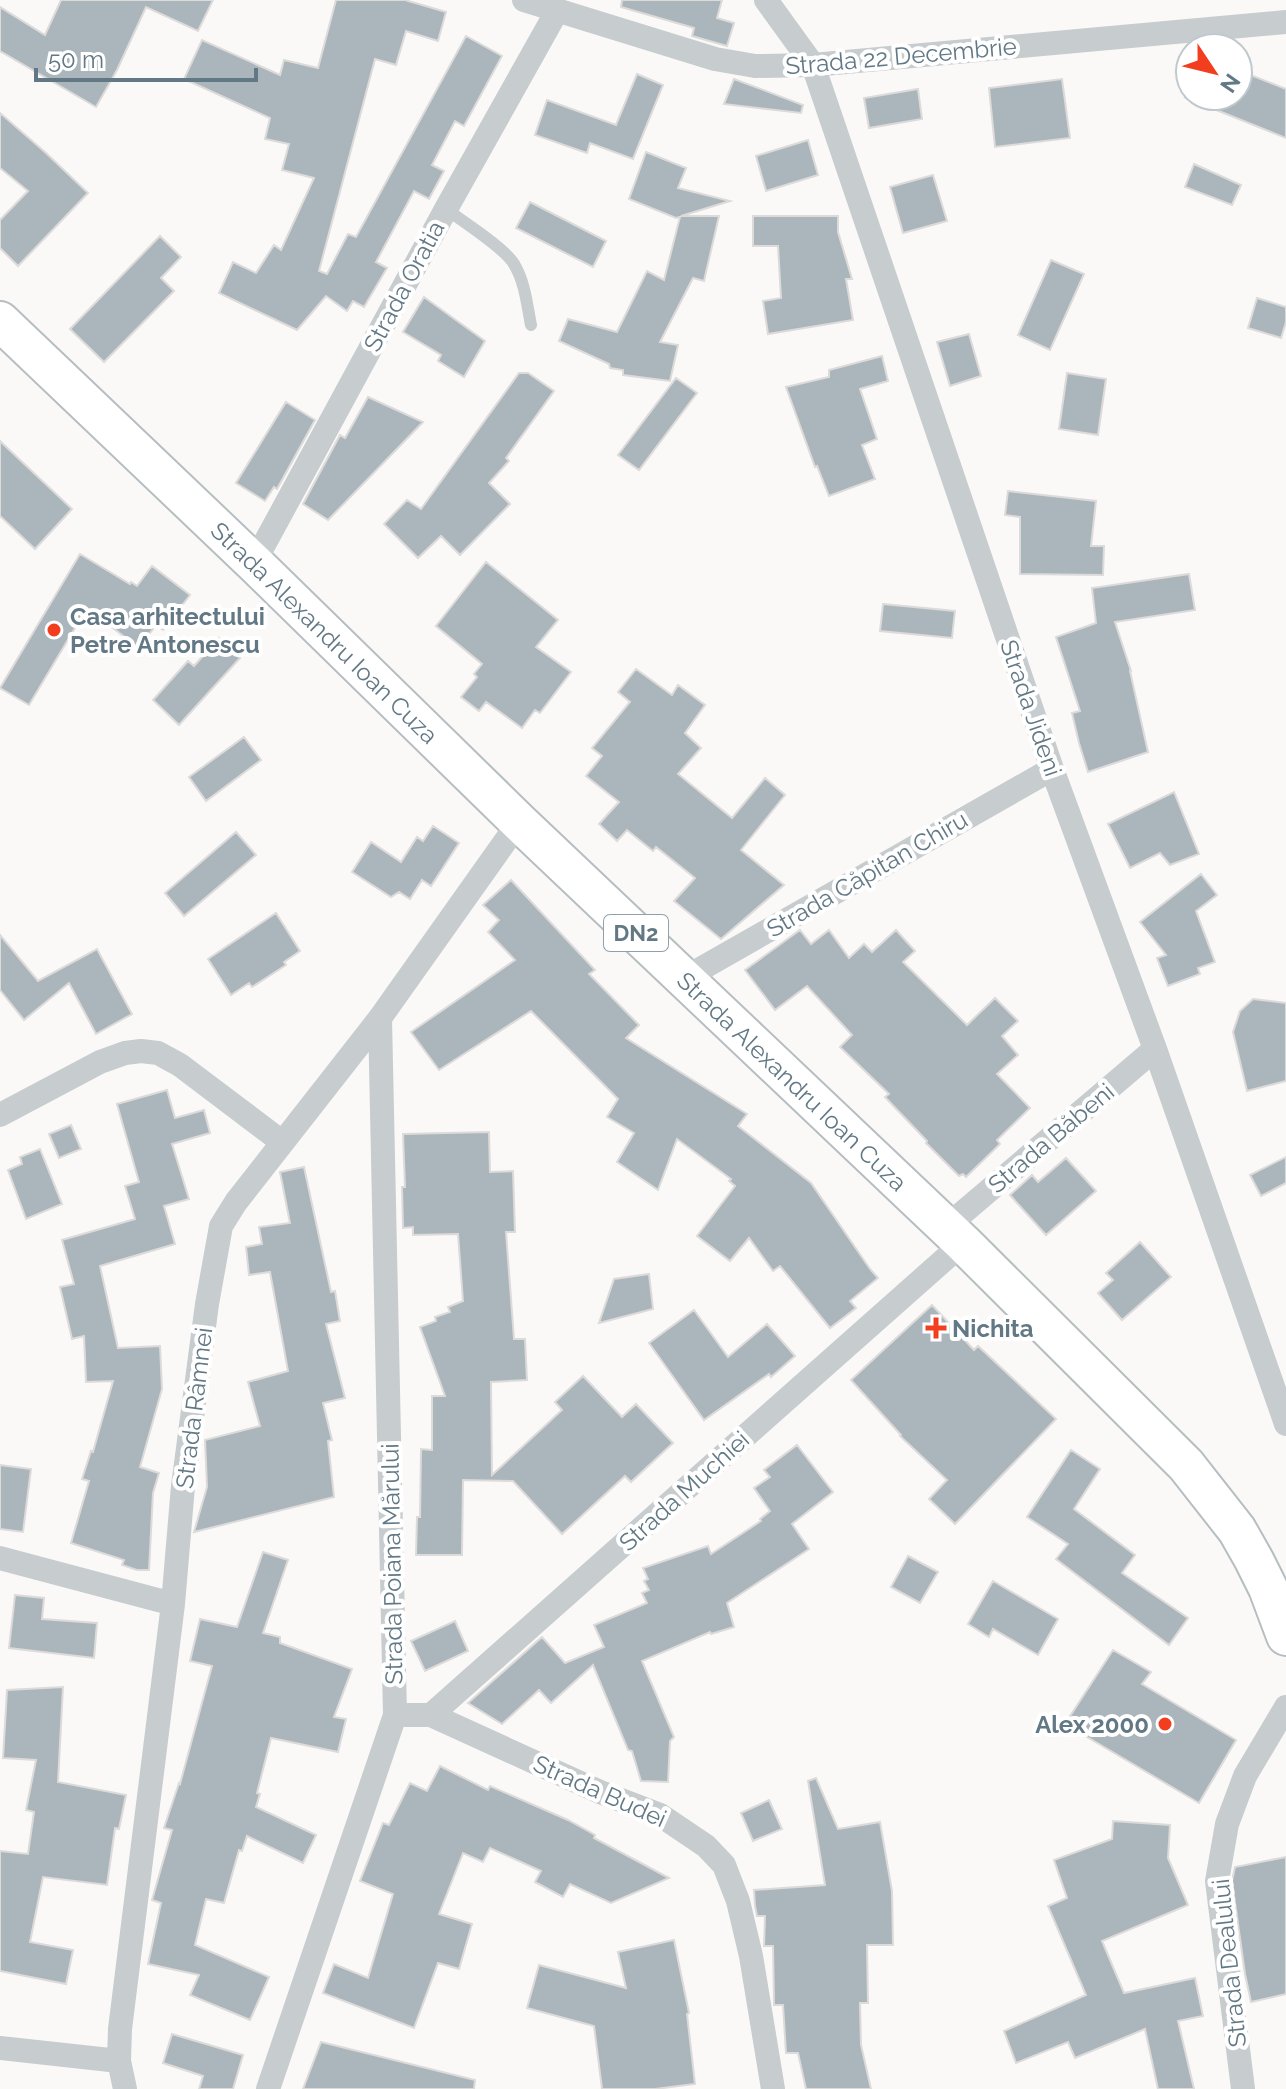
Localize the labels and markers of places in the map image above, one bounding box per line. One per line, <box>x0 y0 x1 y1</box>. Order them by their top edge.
place label: Casa arhitectului Petre Antonescu <box>70 602 265 659</box>
marker: Casa arhitectului Petre Antonescu <box>45 621 63 639</box>
place label: Nichita <box>952 1314 1034 1343</box>
marker: Nichita <box>927 1319 945 1337</box>
place label: Alex 2000 <box>1035 1710 1149 1739</box>
marker: Alex 2000 <box>1156 1715 1174 1733</box>

